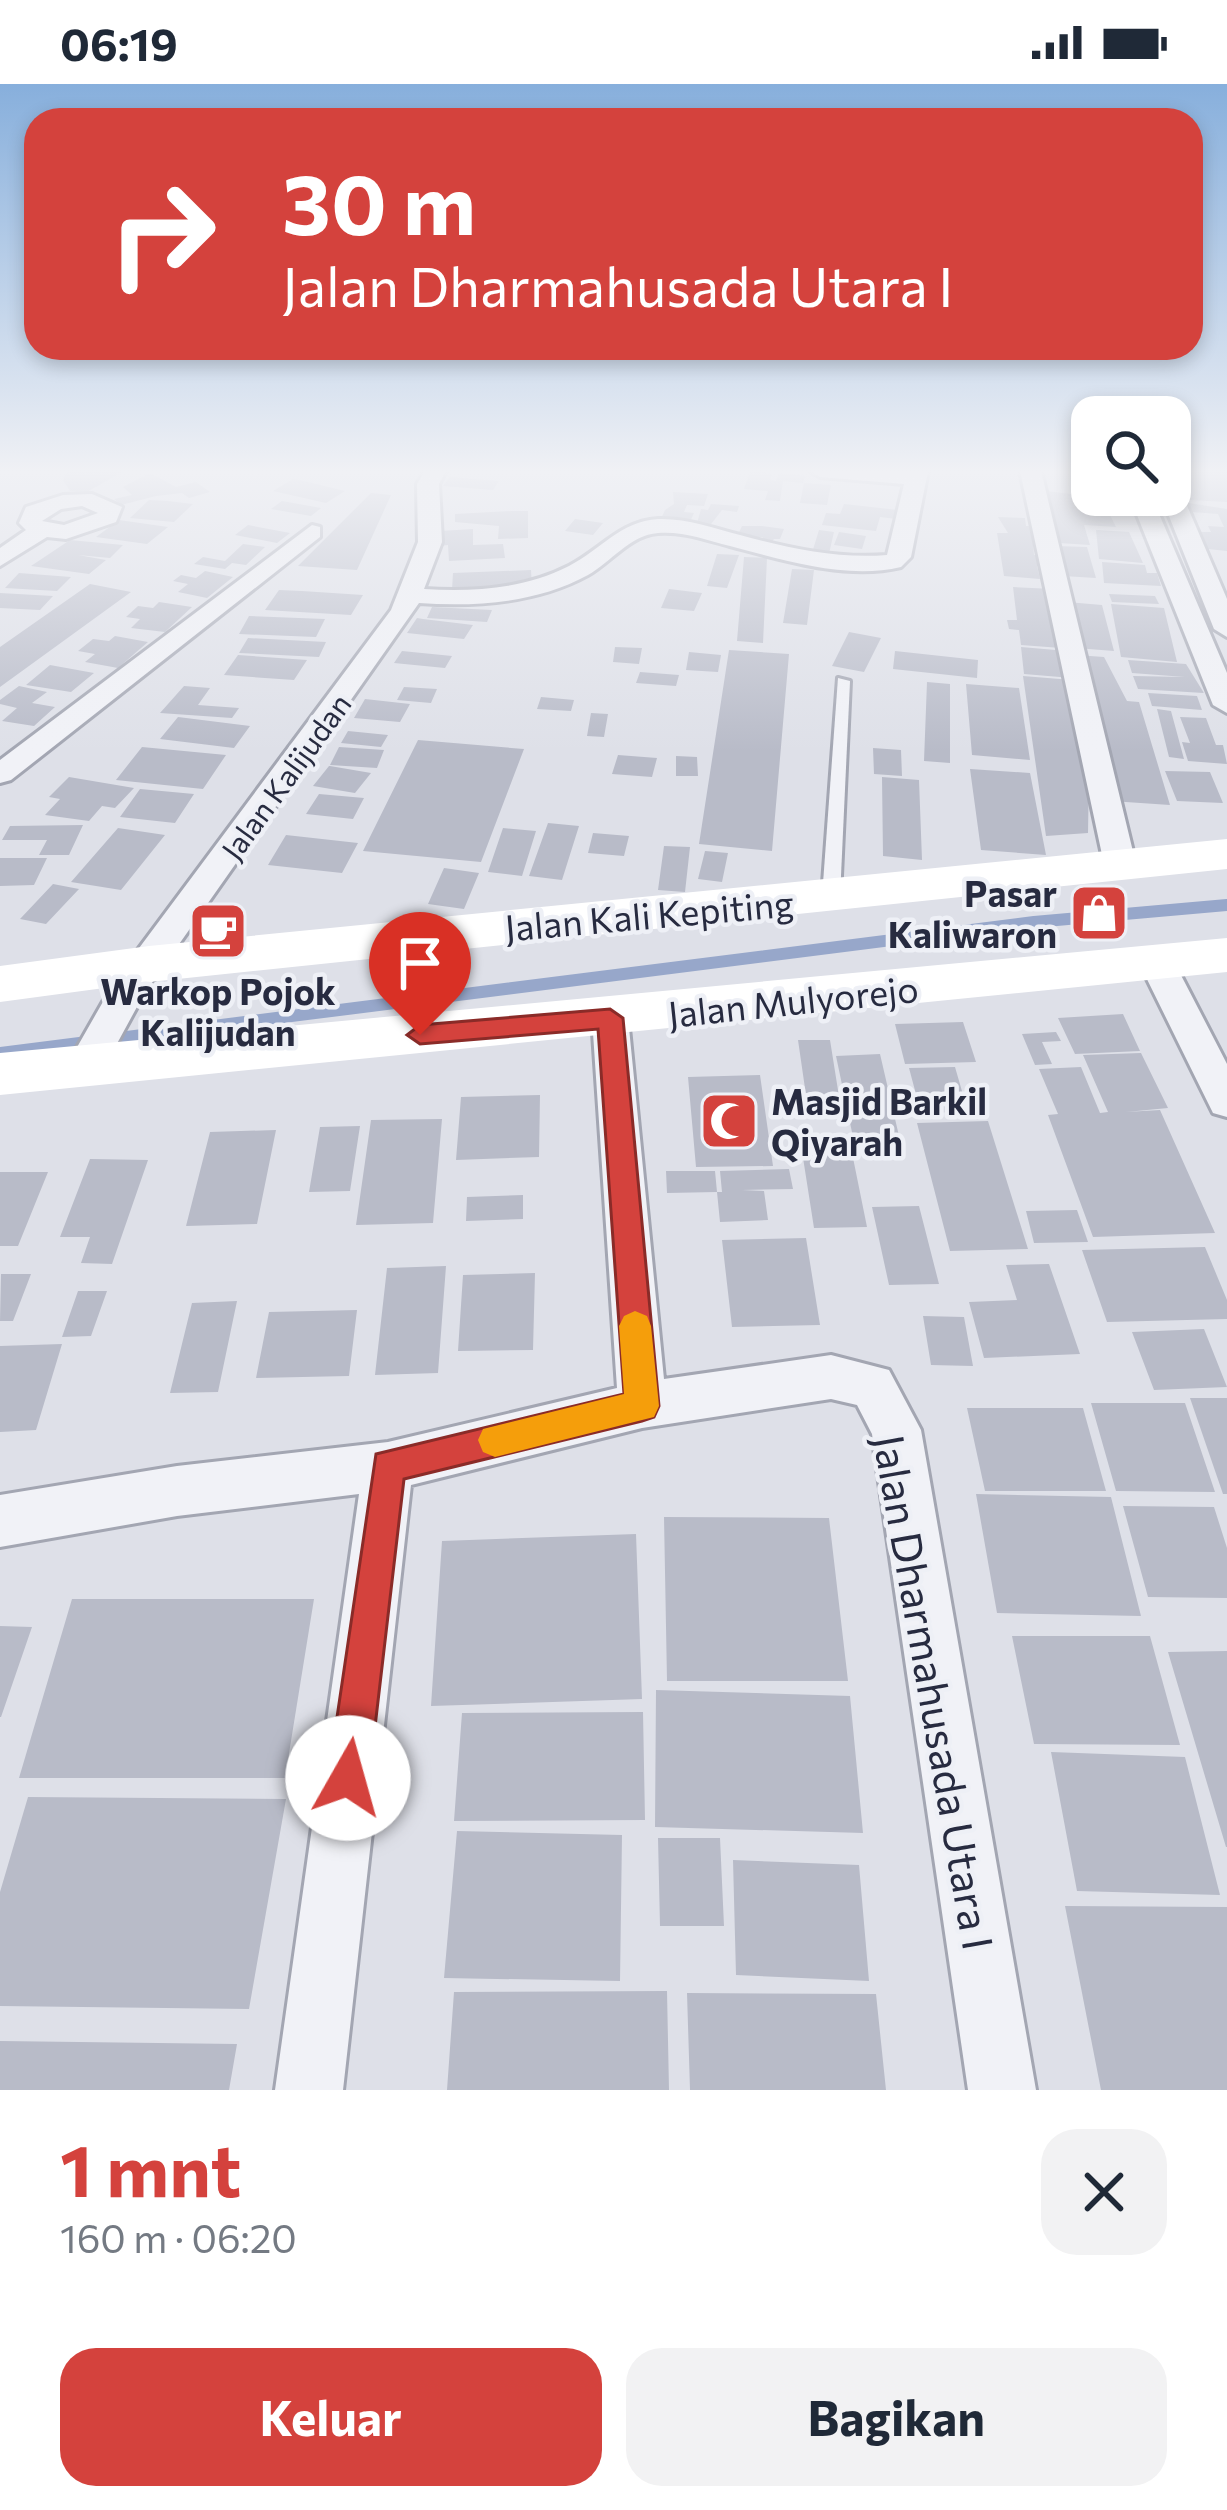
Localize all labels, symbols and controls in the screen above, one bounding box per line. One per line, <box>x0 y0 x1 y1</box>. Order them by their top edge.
text: 06:19 <box>60 15 178 70</box>
text: 30 m <box>282 150 476 252</box>
icon: right <box>84 156 240 312</box>
text: Jalan Dharmahusada Utara I <box>282 252 953 318</box>
map controls <box>1071 396 1191 516</box>
button: search <box>1071 396 1191 516</box>
street label: Jalan Kalijudan <box>212 686 358 866</box>
place label: Pasar Kaliwaron <box>888 870 1057 955</box>
street label: Jalan Kali Kepiting <box>503 879 795 949</box>
shop icon: Pasar Kaliwaron <box>1068 882 1130 944</box>
cafe icon: Warkop Pojok Kalijudan <box>187 900 249 962</box>
pin <box>369 912 471 1035</box>
icon: arrive <box>387 930 453 996</box>
street label: Jalan Mulyorejo <box>666 965 920 1035</box>
place label: Warkop Pojok Kalijudan <box>100 968 336 1053</box>
place label: Masjid Barkil Qiyarah <box>771 1078 987 1163</box>
mosque icon: Masjid Barkil Qiyarah <box>698 1090 760 1152</box>
street label: Jalan Dharmahusada Utara I <box>864 1430 1006 1954</box>
position arrow <box>285 1715 411 1841</box>
text: 1 mnt <box>60 2124 241 2212</box>
button: close <box>1041 2129 1167 2255</box>
text: 160 m · 06:20 <box>60 2213 297 2261</box>
button: Keluar <box>60 2348 602 2486</box>
button: Bagikan <box>626 2348 1167 2486</box>

